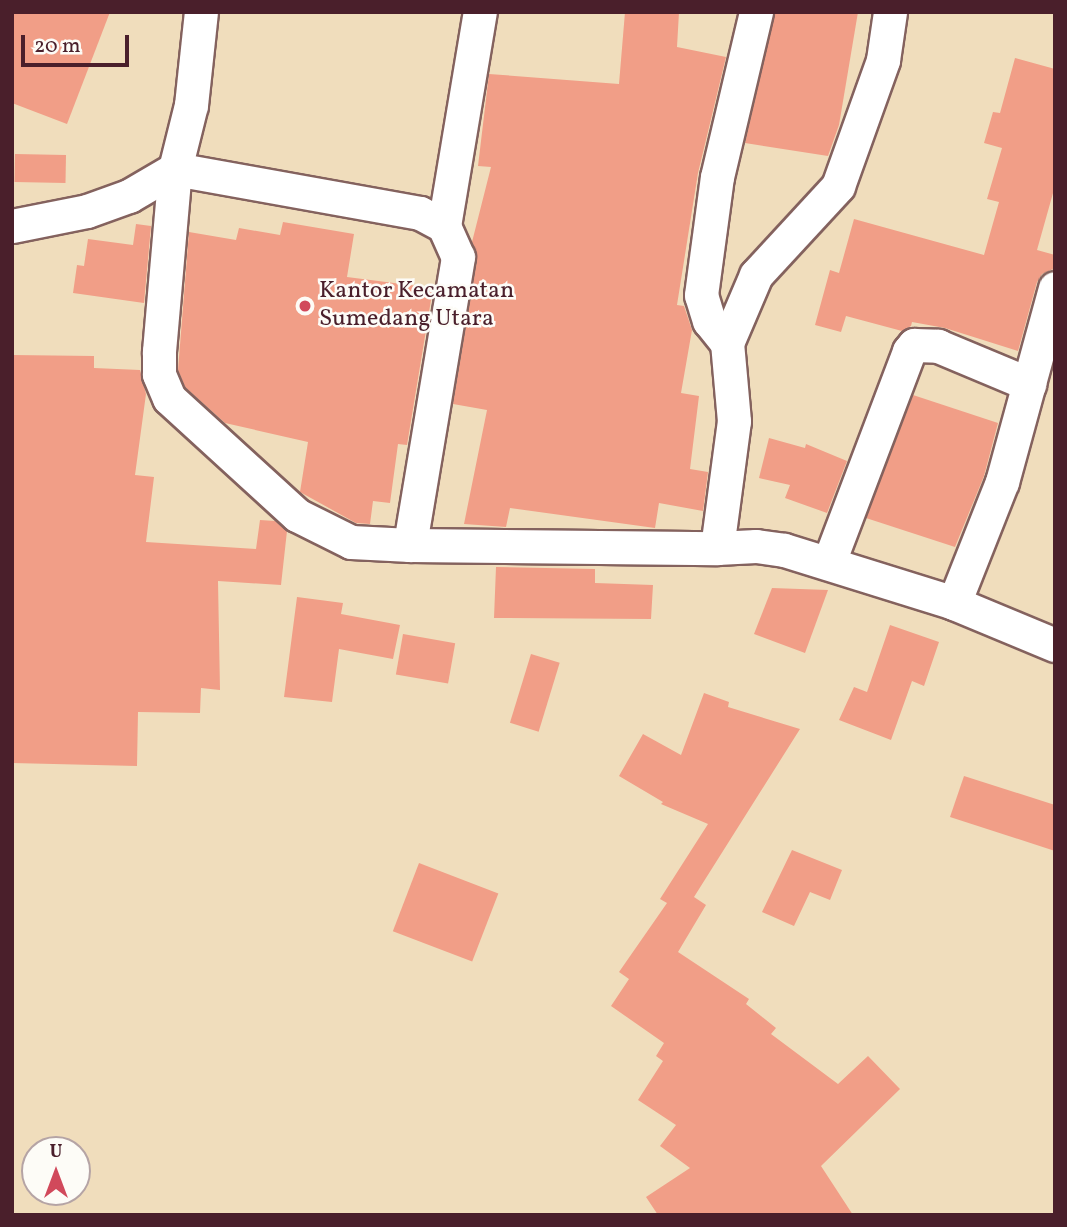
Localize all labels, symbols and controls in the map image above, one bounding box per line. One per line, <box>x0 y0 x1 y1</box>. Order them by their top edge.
scale bar <box>24 21 133 65</box>
text: 20 m <box>34 32 80 61</box>
place label: Kantor Kecamatan Sumedang Utara <box>319 278 514 334</box>
marker: Kantor Kecamatan Sumedang Utara <box>297 298 313 314</box>
north arrow <box>21 1136 91 1206</box>
text: U <box>49 1139 63 1165</box>

